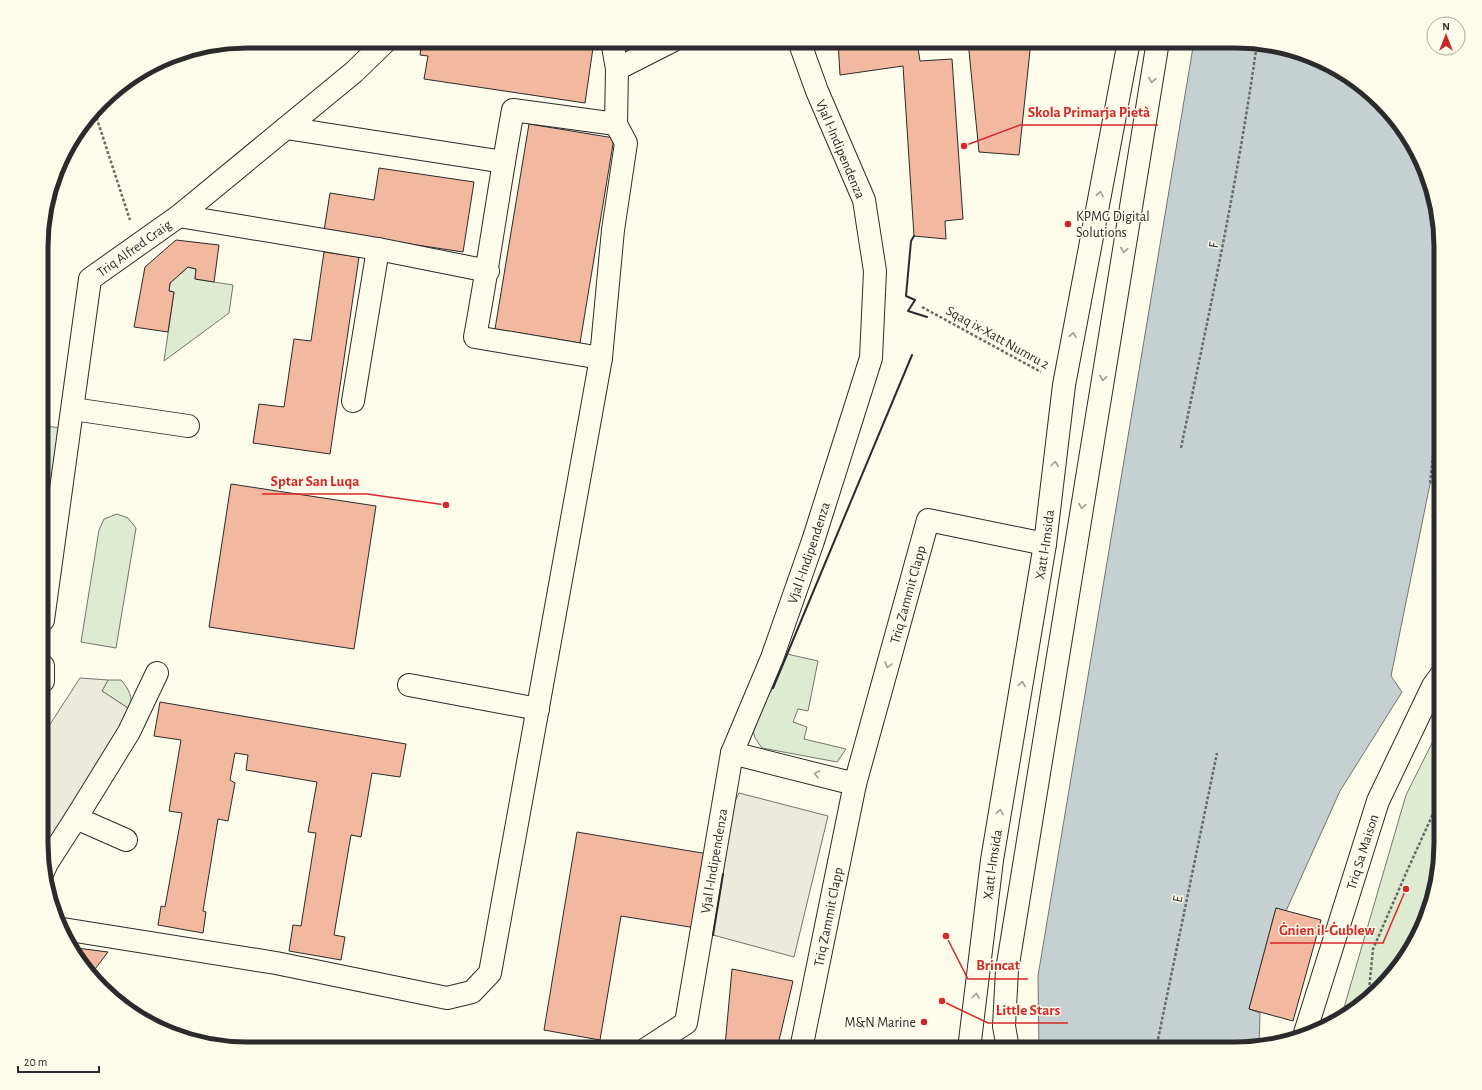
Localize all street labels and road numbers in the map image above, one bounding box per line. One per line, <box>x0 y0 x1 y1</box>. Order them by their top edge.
street label: Vjal l-Indipendenza <box>813 98 867 201</box>
street label: Triq Alfred Craig <box>95 218 174 280</box>
street label: F <box>1207 240 1222 249</box>
street label: Sqaq ix-Xatt Numru 2 <box>944 304 1051 372</box>
street label: Vjal l-Indipendenza <box>786 500 833 606</box>
street label: Xatt l-Imsida <box>1033 509 1057 581</box>
street label: Triq Zammit Clapp <box>888 544 929 645</box>
street label: Vjal l-Indipendenza <box>699 807 731 915</box>
street label: Triq Sa Maison <box>1344 813 1381 892</box>
street label: Xatt l-Imsida <box>981 828 1005 900</box>
street label: Triq Zammit Clapp <box>812 866 846 968</box>
street label: E <box>1170 894 1186 904</box>

